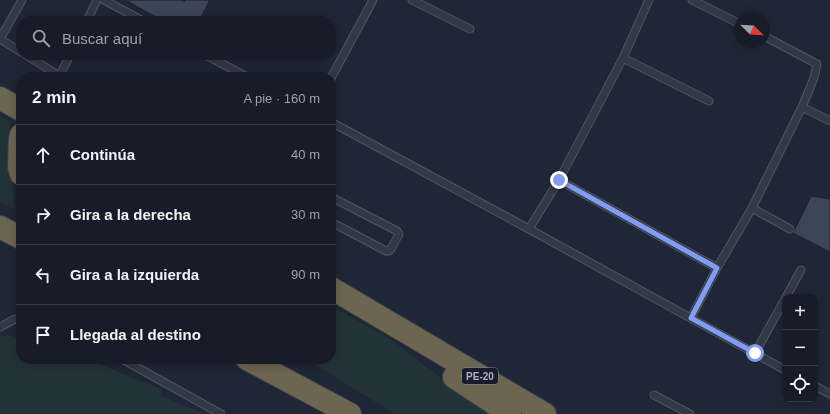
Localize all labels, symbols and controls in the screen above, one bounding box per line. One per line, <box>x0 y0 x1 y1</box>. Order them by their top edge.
north arrow <box>734 12 770 48</box>
search box <box>16 16 336 60</box>
icon: search <box>30 27 52 49</box>
text: Buscar aquí <box>62 30 142 47</box>
text: 2 min <box>32 88 76 107</box>
text: A pie · 160 m <box>243 91 320 106</box>
icon: ahead <box>32 144 54 166</box>
text: Continúa <box>70 146 135 163</box>
text: 40 m <box>291 147 320 162</box>
route end <box>550 171 568 189</box>
icon: right <box>32 204 54 226</box>
text: Gira a la derecha <box>70 206 191 223</box>
text: 30 m <box>291 207 320 222</box>
icon: left <box>32 264 54 286</box>
text: Gira a la izquierda <box>70 266 199 283</box>
text: 90 m <box>291 267 320 282</box>
map controls <box>782 294 818 402</box>
button: + <box>782 294 818 330</box>
icon: arrive <box>32 324 54 346</box>
text: Llegada al destino <box>70 326 201 343</box>
button: − <box>782 330 818 366</box>
route start <box>746 344 764 362</box>
button: locate <box>782 366 818 402</box>
road number: PE-20 <box>462 368 498 384</box>

